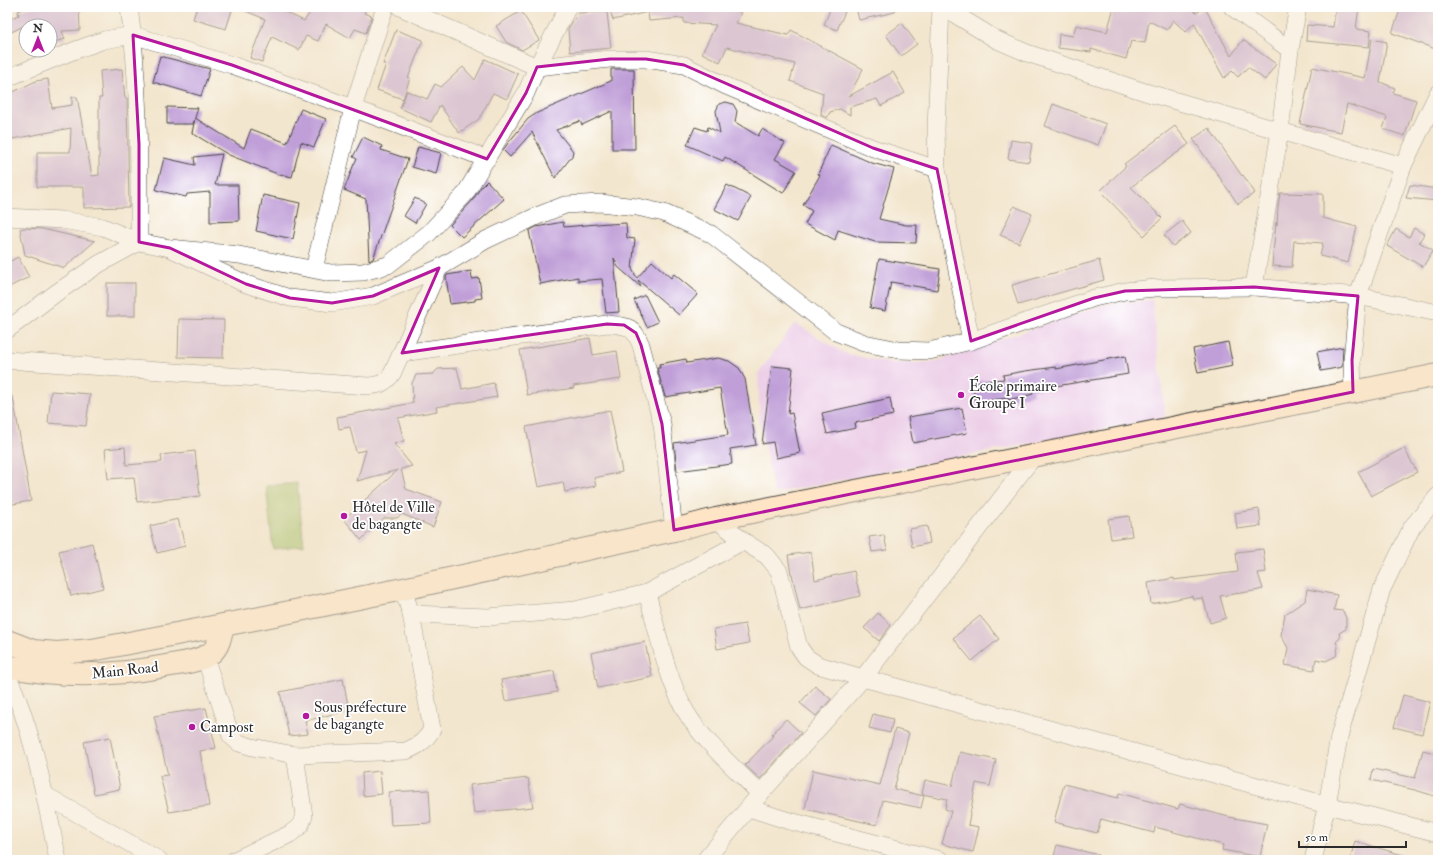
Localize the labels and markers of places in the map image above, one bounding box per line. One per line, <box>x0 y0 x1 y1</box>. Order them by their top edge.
place label: École primaire Groupe I <box>969 375 1057 414</box>
marker: École primaire Groupe I <box>956 390 966 400</box>
place label: Hôtel de Ville de bagangte <box>352 498 435 534</box>
marker: Hôtel de Ville de bagangte <box>339 511 349 521</box>
place label: Sous préfecture de bagangte <box>314 698 407 734</box>
marker: Sous préfecture de bagangte <box>301 711 311 721</box>
place label: Campost <box>200 718 254 738</box>
marker: Campost <box>187 722 197 732</box>

